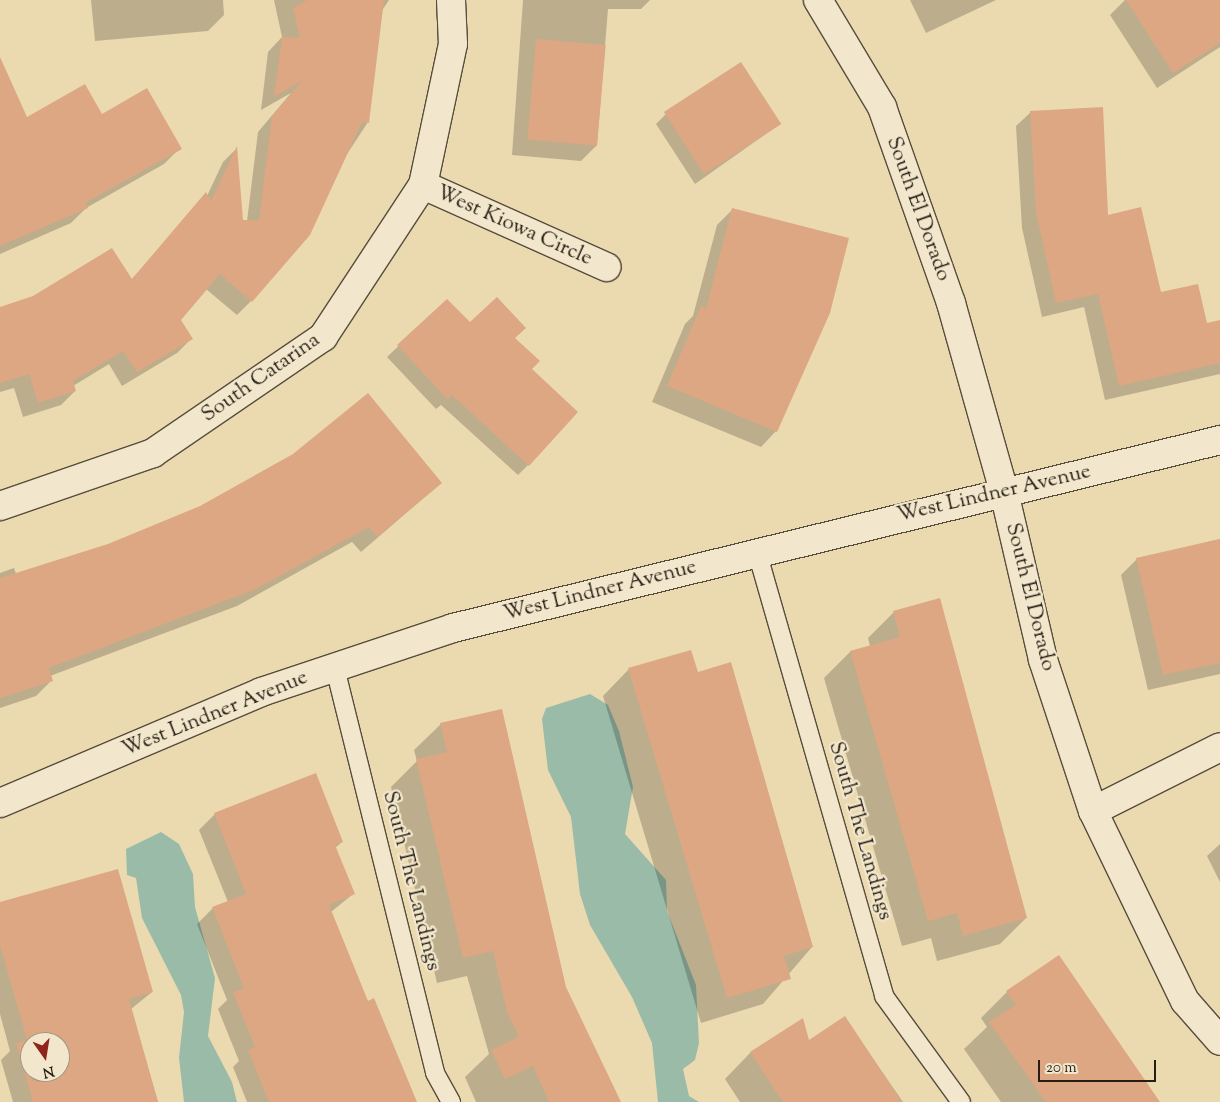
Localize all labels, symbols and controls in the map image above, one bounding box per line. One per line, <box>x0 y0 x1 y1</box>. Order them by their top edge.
street label: South El Dorado <box>880 133 956 285</box>
street label: West Kiowa Circle <box>432 180 596 272</box>
street label: South Catarina <box>197 328 325 428</box>
street label: West Lindner Avenue <box>895 459 1093 529</box>
street label: South El Dorado <box>999 520 1061 674</box>
street label: West Lindner Avenue <box>501 555 699 627</box>
street label: West Lindner Avenue <box>118 665 312 763</box>
street label: South The Landings <box>822 739 898 923</box>
street label: South The Landings <box>376 789 446 973</box>
north arrow <box>20 1032 70 1082</box>
scale bar <box>1040 1050 1158 1082</box>
text: 20 m <box>1046 1058 1077 1079</box>
text: N <box>40 1060 56 1082</box>

